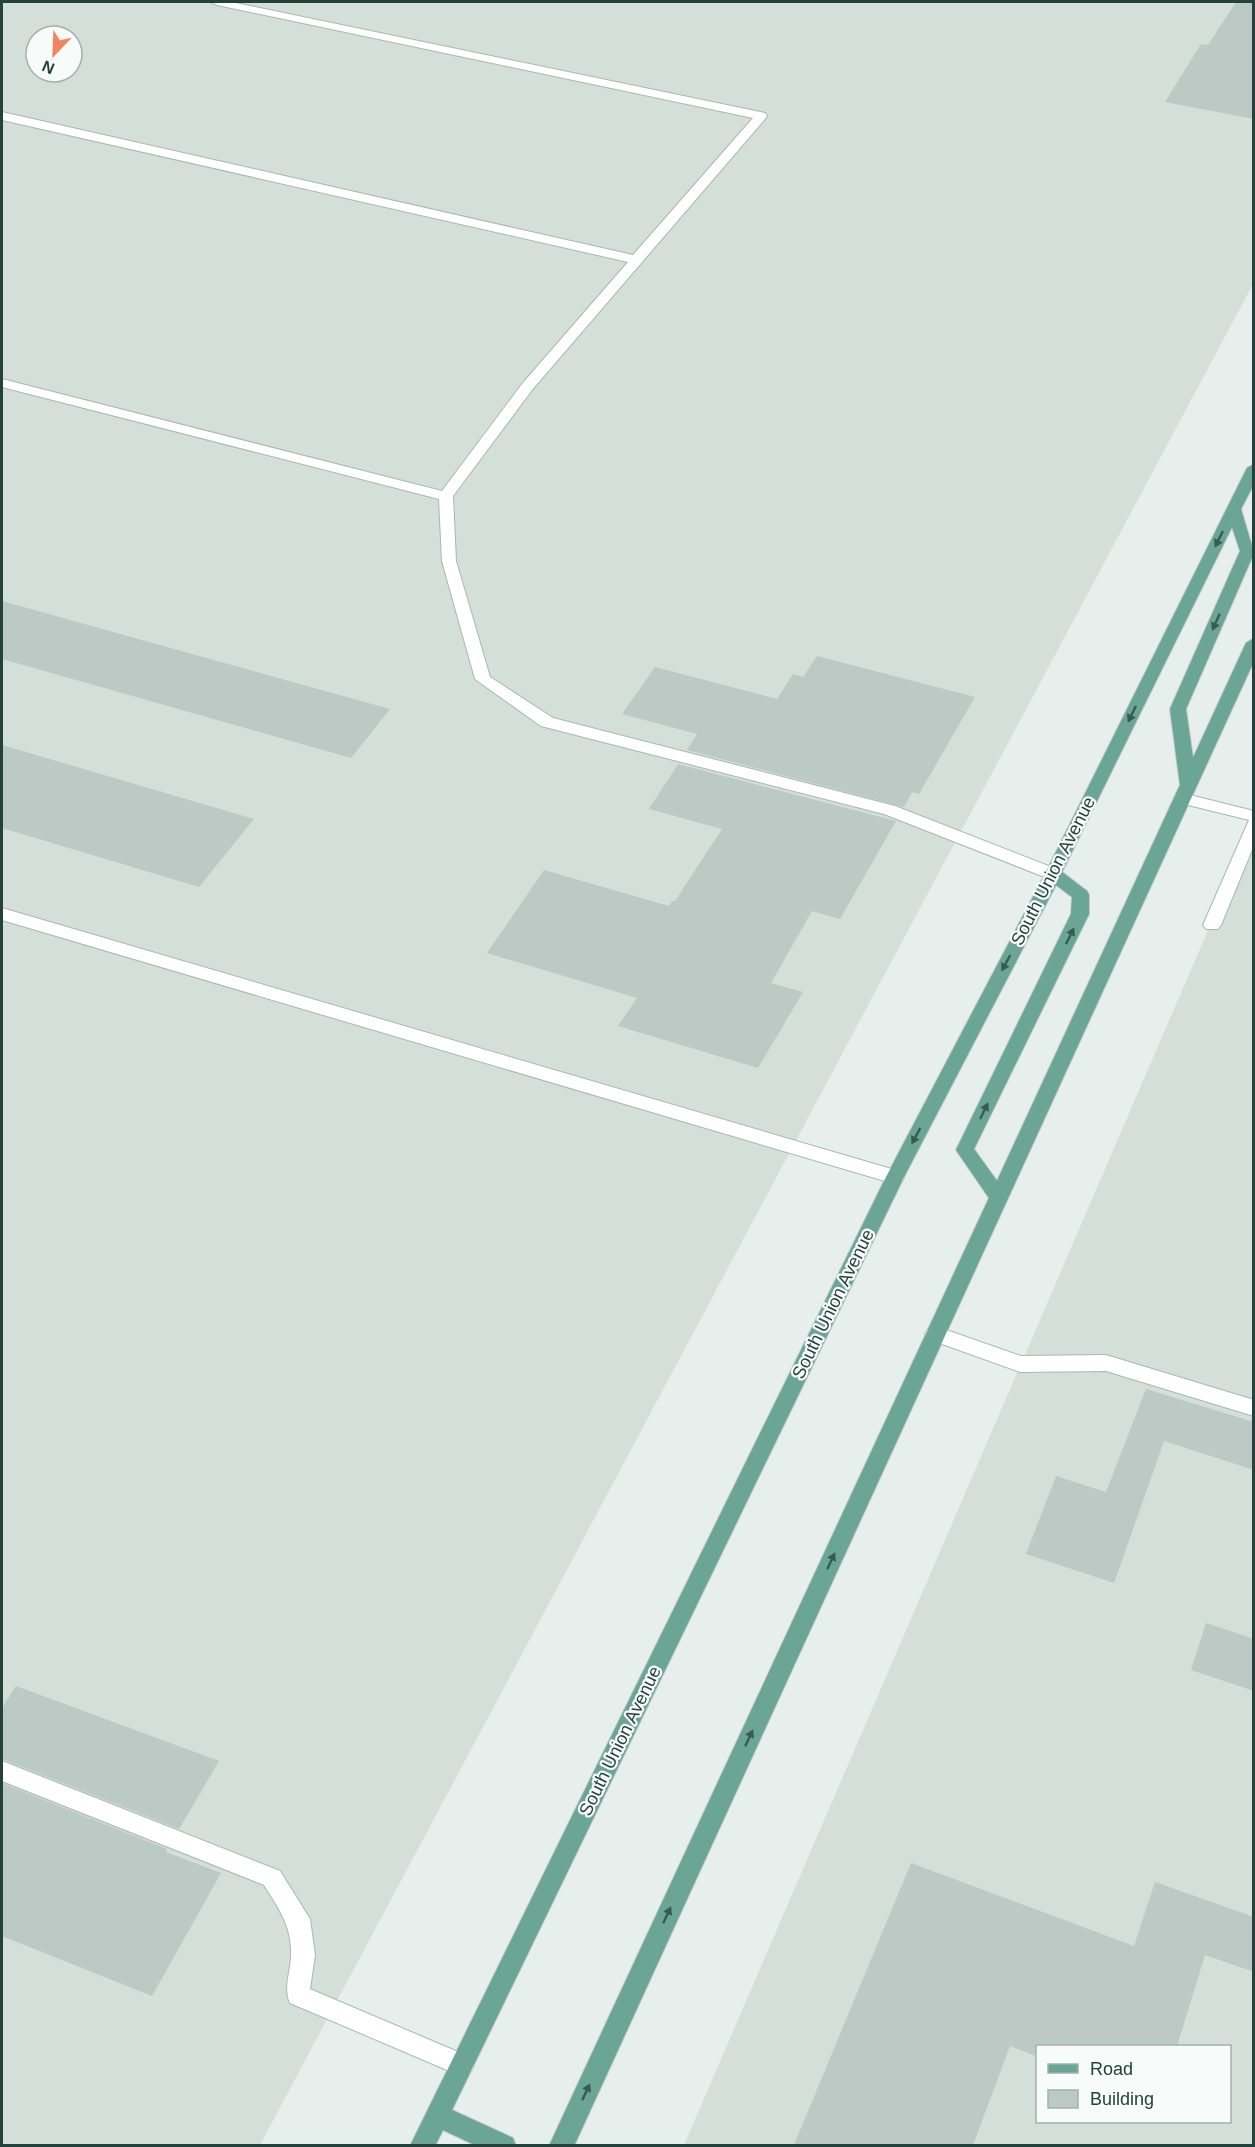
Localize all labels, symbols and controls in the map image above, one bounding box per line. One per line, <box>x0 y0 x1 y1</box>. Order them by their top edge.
north arrow <box>24 24 84 84</box>
text: N <box>40 57 57 77</box>
one-way arrow <box>1214 531 1223 548</box>
one-way arrow <box>1211 613 1220 631</box>
one-way arrow <box>1127 705 1137 722</box>
street label: South Union Avenue <box>1007 793 1099 949</box>
one-way arrow <box>1065 927 1074 944</box>
one-way arrow <box>1001 955 1011 972</box>
one-way arrow <box>980 1103 989 1120</box>
one-way arrow <box>911 1128 921 1145</box>
street label: South Union Avenue <box>788 1226 878 1382</box>
one-way arrow <box>826 1552 836 1570</box>
street label: South Union Avenue <box>575 1663 665 1819</box>
one-way arrow <box>744 1729 754 1747</box>
one-way arrow <box>663 1907 672 1924</box>
legend <box>1036 2045 1231 2123</box>
text: Road <box>1090 2059 1133 2079</box>
one-way arrow <box>581 2084 590 2101</box>
text: Building <box>1090 2089 1154 2109</box>

